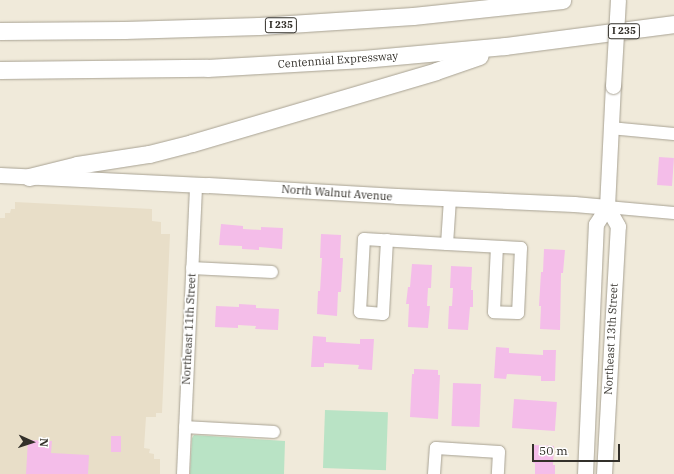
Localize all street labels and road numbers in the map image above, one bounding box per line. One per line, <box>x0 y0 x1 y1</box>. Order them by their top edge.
road number: I 235 <box>264 17 298 33</box>
road number: I 235 <box>607 23 641 39</box>
street label: Centennial Expressway <box>277 49 399 71</box>
street label: North Walnut Avenue <box>281 183 393 203</box>
street label: Northeast 11th Street <box>179 273 199 385</box>
street label: Northeast 13th Street <box>601 283 621 395</box>

